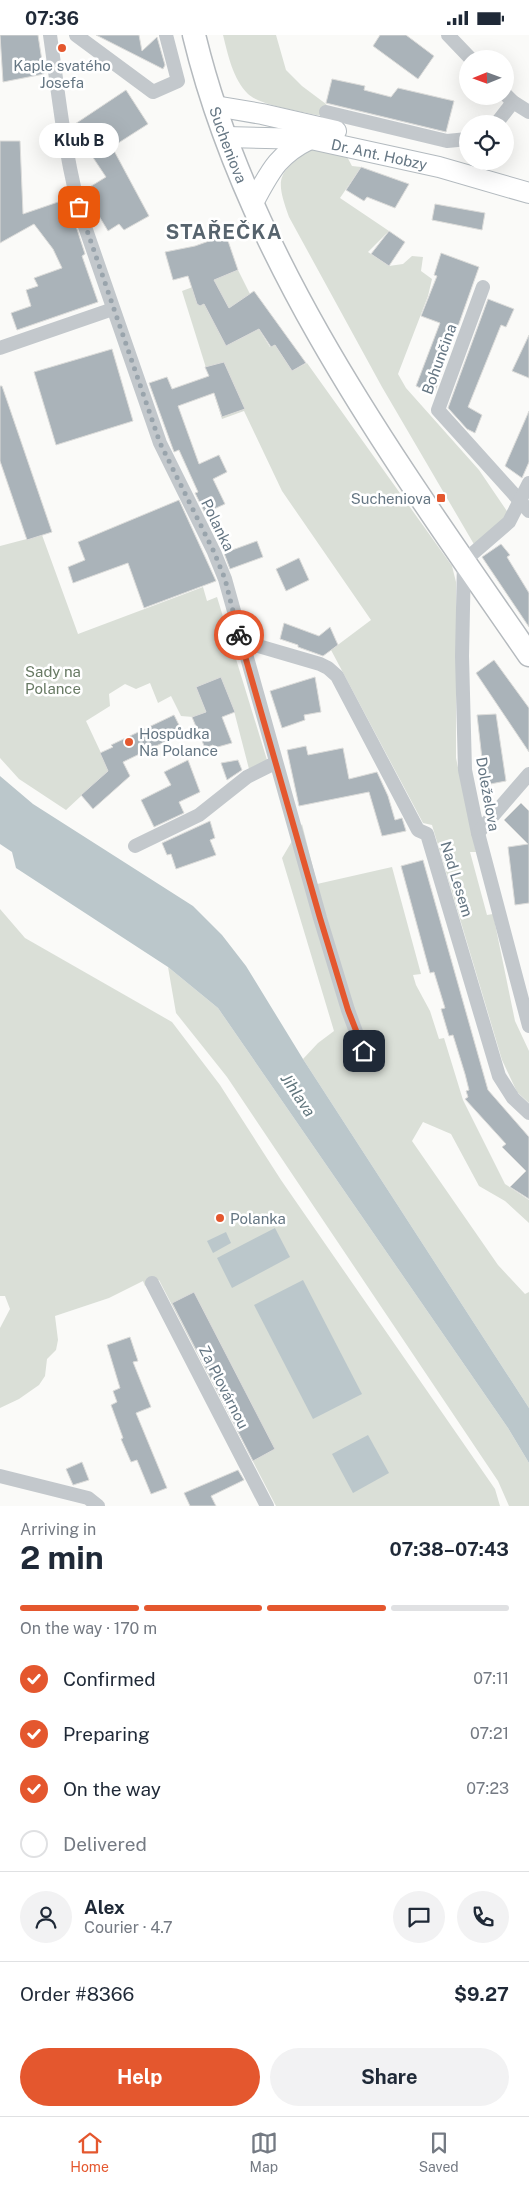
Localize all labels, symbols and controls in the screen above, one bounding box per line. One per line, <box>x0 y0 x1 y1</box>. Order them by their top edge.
text: 07:36 <box>25 7 79 29</box>
marker: Kaple svatého Josefa <box>56 42 68 54</box>
north arrow <box>459 50 514 105</box>
map controls <box>459 50 514 170</box>
place label: Kaple svatého Josefa <box>13 57 111 91</box>
street label: Sucheniova <box>207 104 251 185</box>
button: locate <box>459 115 514 170</box>
callout: Klub B <box>39 122 119 157</box>
text: Klub B <box>54 131 104 150</box>
street label: Dr. Ant. Hobzy <box>330 135 429 173</box>
pin <box>58 186 100 228</box>
icon: bag <box>65 193 93 221</box>
district label: STAŘEČKA <box>165 220 283 244</box>
street label: Bohunčina <box>418 322 460 396</box>
place label: Sucheniova <box>351 490 431 507</box>
marker: Sucheniova <box>435 492 447 504</box>
street label: Polanka <box>198 496 238 554</box>
courier <box>214 610 264 660</box>
icon: bike <box>225 621 253 649</box>
park label: Sady na Polance <box>25 663 81 697</box>
place label: Hospůdka Na Polance <box>139 725 218 759</box>
marker: Hospůdka Na Polance <box>123 736 135 748</box>
street label: Doleželova <box>473 755 503 833</box>
street label: Nad Lesem <box>437 839 477 919</box>
pin <box>343 1030 385 1072</box>
icon: home <box>350 1037 378 1065</box>
water label: Jihlava <box>277 1070 319 1120</box>
place label: Polanka <box>230 1210 286 1227</box>
marker: Polanka <box>214 1212 226 1224</box>
street label: Za Plovárnou <box>196 1343 252 1431</box>
text: Arriving in <box>20 1520 96 1539</box>
text: 07:38–07:43 <box>389 1538 509 1560</box>
text: 2 min <box>20 1539 104 1576</box>
text: On the way · 170 m <box>20 1619 157 1638</box>
icon: check <box>20 1665 48 1693</box>
text: Confirmed <box>63 1668 156 1690</box>
text: 07:11 <box>473 1669 509 1688</box>
icon: check <box>20 1720 48 1748</box>
text: Preparing <box>63 1723 150 1745</box>
text: 07:21 <box>470 1724 509 1743</box>
icon: check <box>20 1775 48 1803</box>
text: On the way <box>63 1778 161 1800</box>
text: 07:23 <box>466 1779 509 1798</box>
text: Delivered <box>63 1833 147 1855</box>
button: person <box>20 1891 72 1943</box>
button: chat <box>393 1891 445 1943</box>
button: phone <box>457 1891 509 1943</box>
text: Alex <box>84 1896 125 1918</box>
text: Courier · 4.7 <box>84 1918 173 1937</box>
text: Order #8366 <box>20 1983 134 2005</box>
text: $9.27 <box>454 1983 509 2005</box>
button: Help <box>20 2048 260 2106</box>
button: Share <box>270 2048 509 2106</box>
tab: Home <box>70 2129 109 2175</box>
tab: Map <box>250 2129 278 2175</box>
tab: Saved <box>419 2129 459 2175</box>

